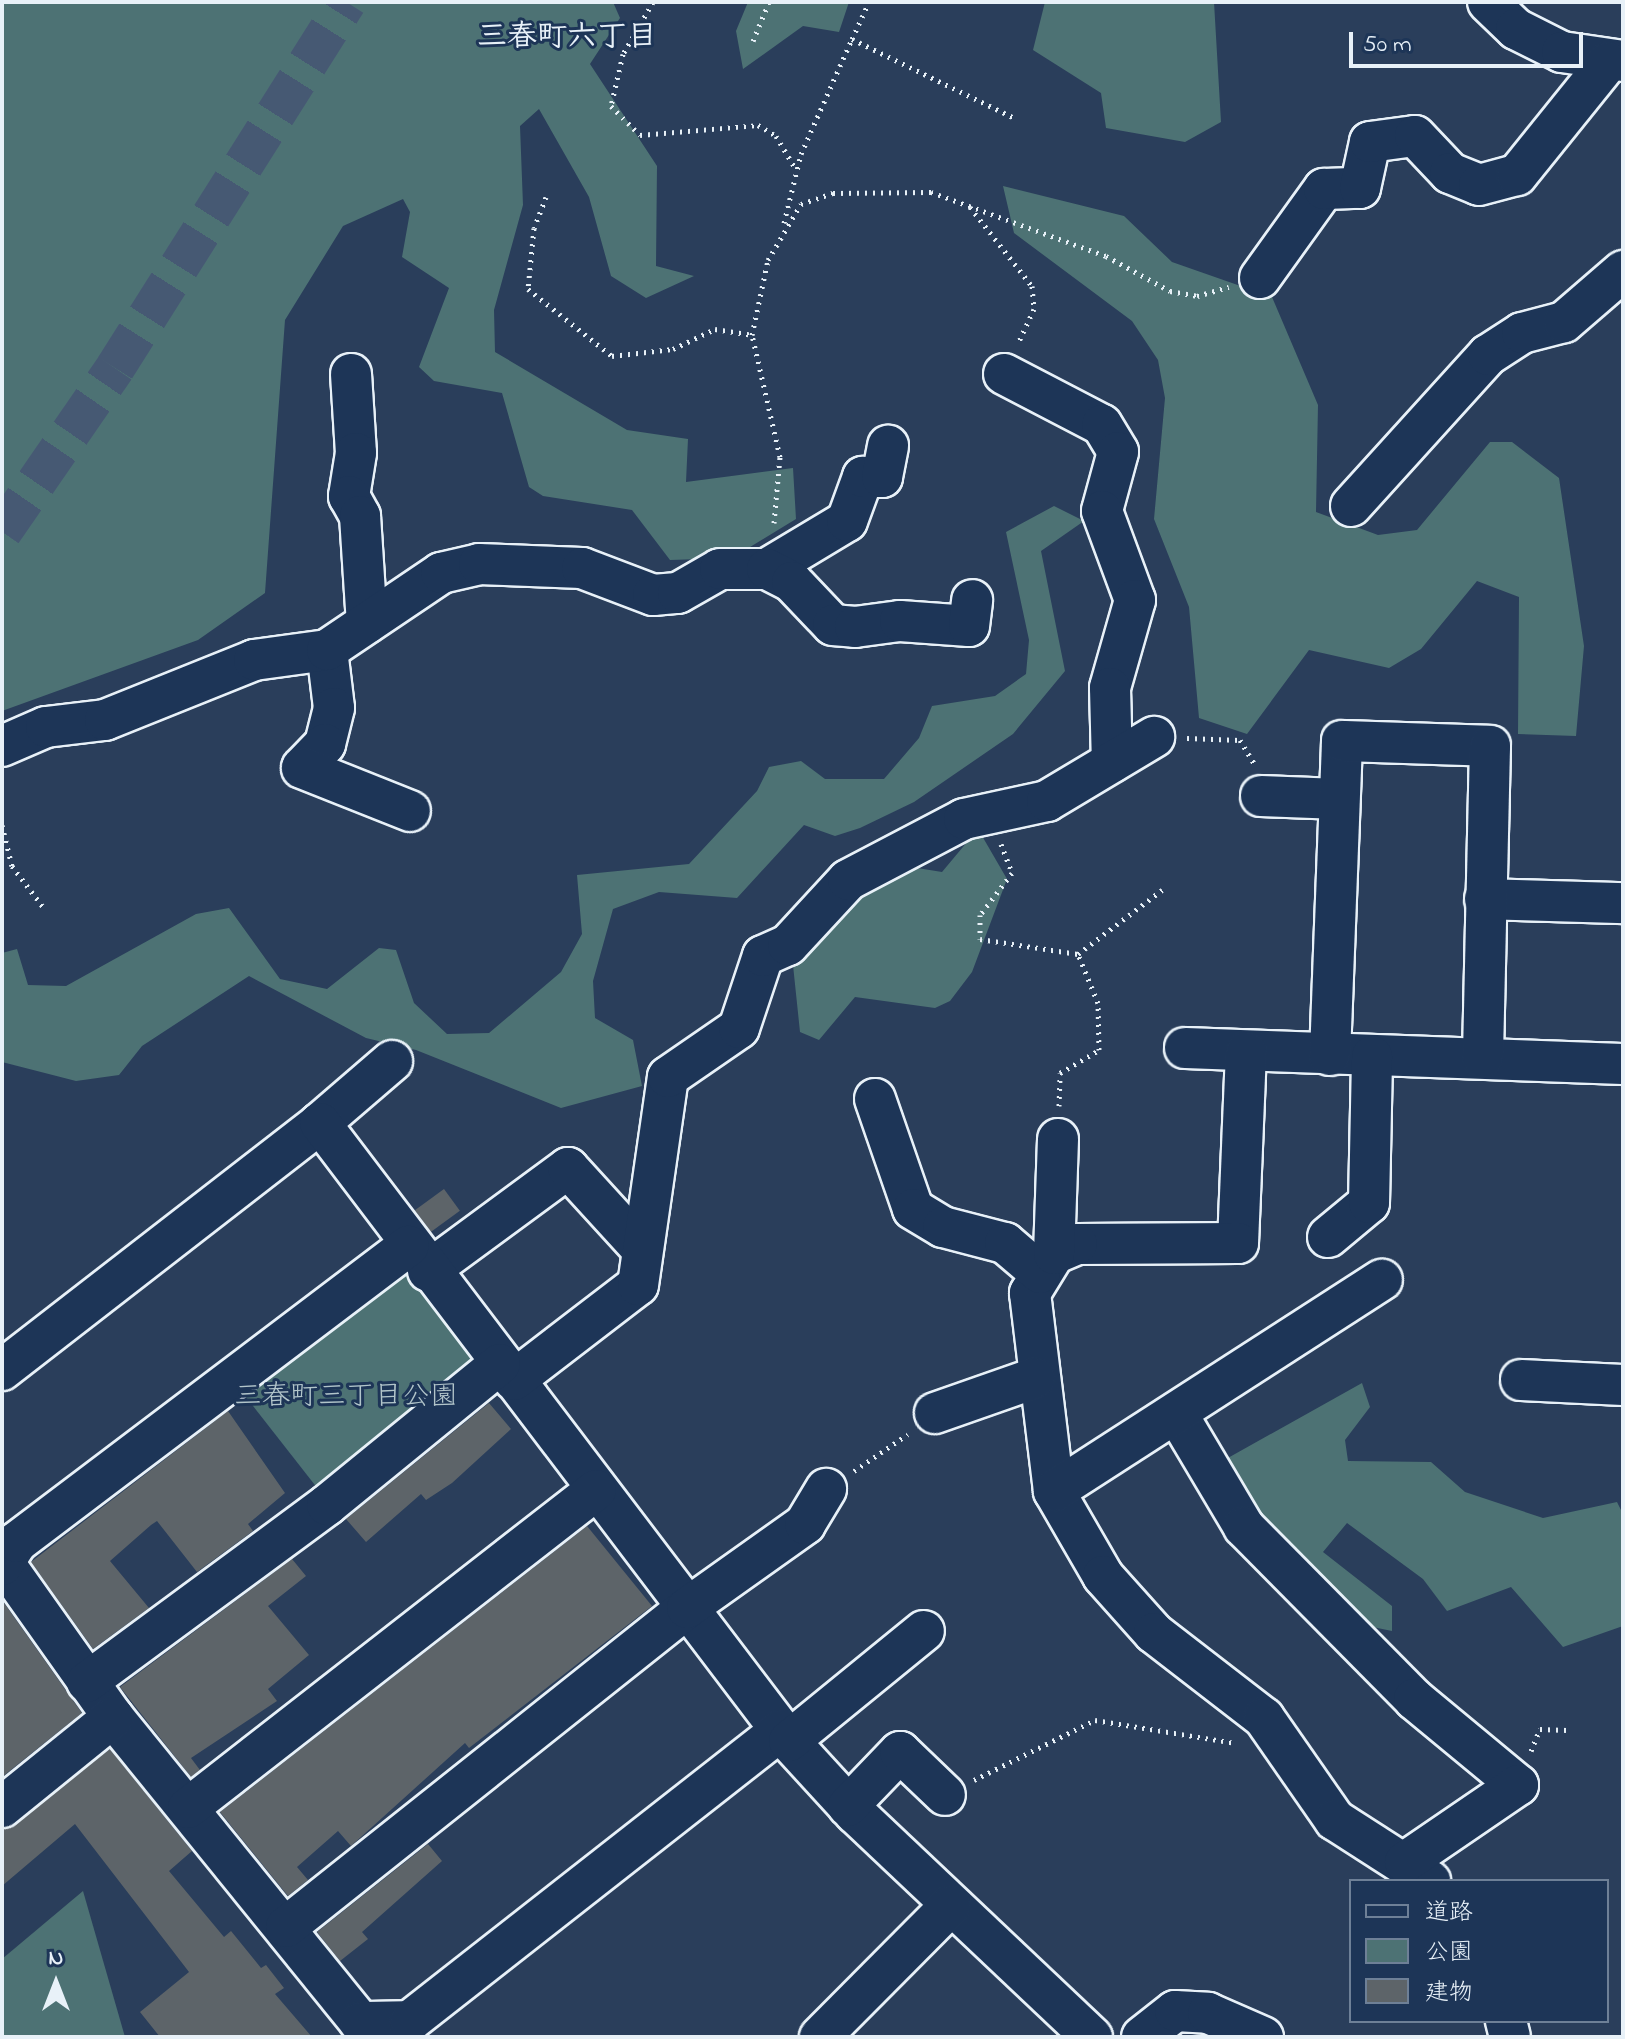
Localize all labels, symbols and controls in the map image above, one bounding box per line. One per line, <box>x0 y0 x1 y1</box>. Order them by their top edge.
scale bar <box>1353 16 1587 66</box>
district label: 三春町六丁目 <box>477 20 657 56</box>
text: 50 m <box>1363 28 1412 63</box>
park label: 三春町三丁目公園 <box>234 1381 458 1415</box>
legend <box>1349 1879 1609 2023</box>
text: 道路 <box>1425 1896 1473 1931</box>
text: 公園 <box>1425 1936 1473 1971</box>
north arrow <box>16 1943 96 2023</box>
text: N <box>49 1943 63 1975</box>
text: 建物 <box>1425 1976 1473 2011</box>

